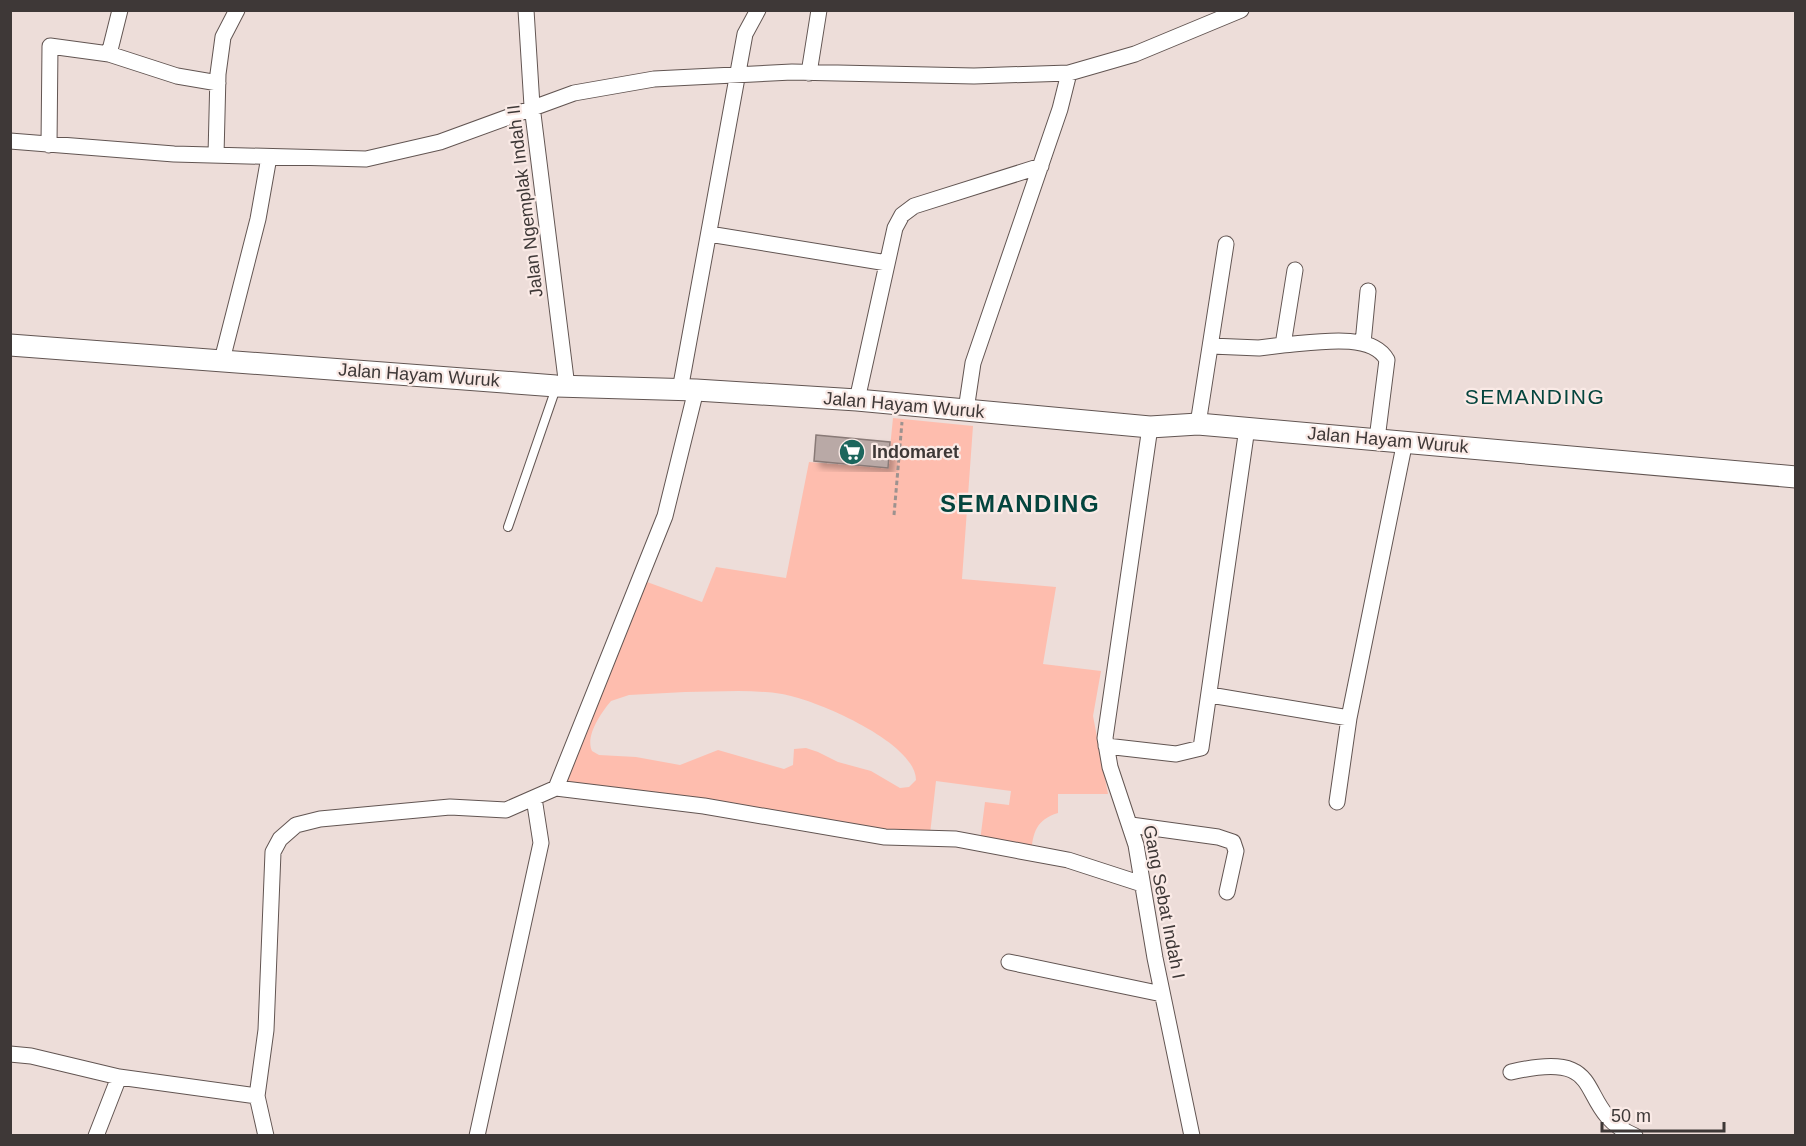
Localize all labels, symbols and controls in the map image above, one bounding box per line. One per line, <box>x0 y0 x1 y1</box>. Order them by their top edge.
street label: Jalan Ngemplak Indah II <box>503 103 547 299</box>
street label: Jalan Hayam Wuruk <box>338 359 501 391</box>
district label: SEMANDING <box>1465 385 1605 408</box>
street label: Jalan Hayam Wuruk <box>823 388 986 422</box>
street label: Jalan Hayam Wuruk <box>1307 423 1470 457</box>
supermarket icon: Indomaret <box>837 437 867 467</box>
place label: Indomaret <box>872 442 959 462</box>
district label: SEMANDING <box>940 490 1100 517</box>
street label: Gang Sebat Indah I <box>1139 823 1189 981</box>
scale bar <box>1602 1095 1724 1133</box>
text: 50 m <box>1611 1106 1651 1126</box>

